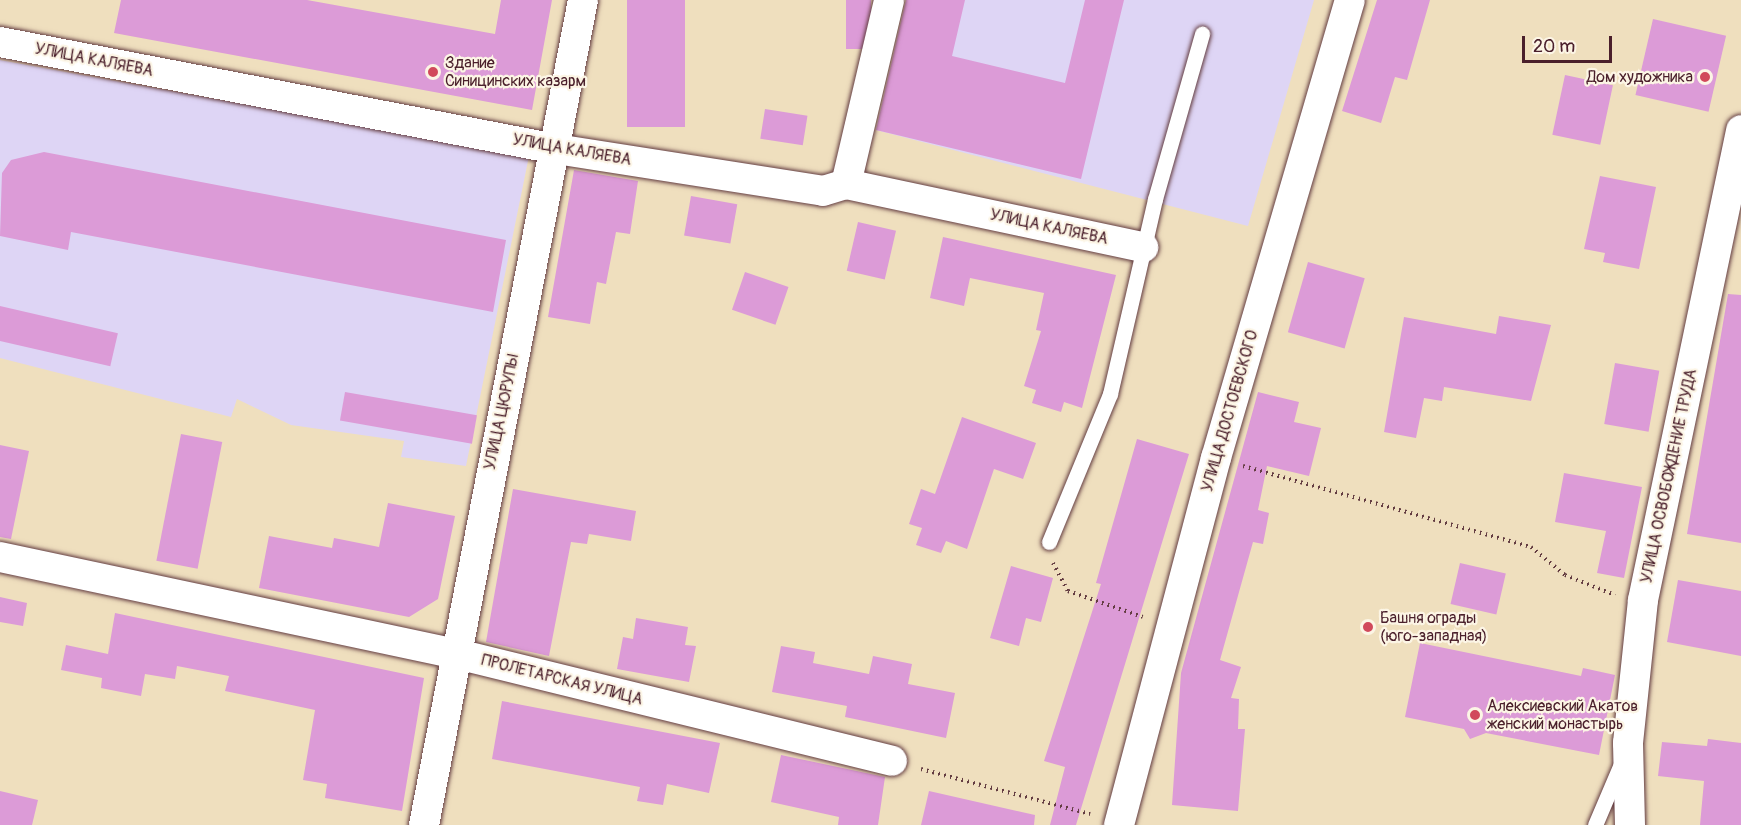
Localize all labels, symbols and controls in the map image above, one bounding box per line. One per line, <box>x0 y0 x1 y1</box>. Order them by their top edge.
scale bar <box>1525 24 1615 62</box>
text: 20 m <box>1533 35 1575 58</box>
street label: УЛИЦА КАЛЯЕВА <box>33 39 155 81</box>
place label: Здание Синицинских казарм <box>445 53 586 91</box>
marker: Здание Синицинских казарм <box>426 65 440 79</box>
place label: Дом художника <box>1587 67 1693 87</box>
marker: Дом художника <box>1698 70 1712 84</box>
street label: УЛИЦА КАЛЯЕВА <box>511 130 633 170</box>
street label: УЛИЦА КАЛЯЕВА <box>988 205 1110 249</box>
street label: УЛИЦА ДОСТОЕВСКОГО <box>1198 328 1262 494</box>
street label: УЛИЦА ЦЮРУПЫ <box>480 352 524 472</box>
street label: УЛИЦА ОСВОБОЖДЕНИЕ ТРУДА <box>1637 367 1701 585</box>
place label: Башня ограды (юго-западная) <box>1380 608 1487 646</box>
marker: Башня ограды (юго-западная) <box>1361 620 1375 634</box>
street label: ПРОЛЕТАРСКАЯ УЛИЦА <box>479 651 645 709</box>
place label: Алексиевский Акатов женский монастырь <box>1487 696 1638 734</box>
marker: Алексиевский Акатов женский монастырь <box>1468 708 1482 722</box>

